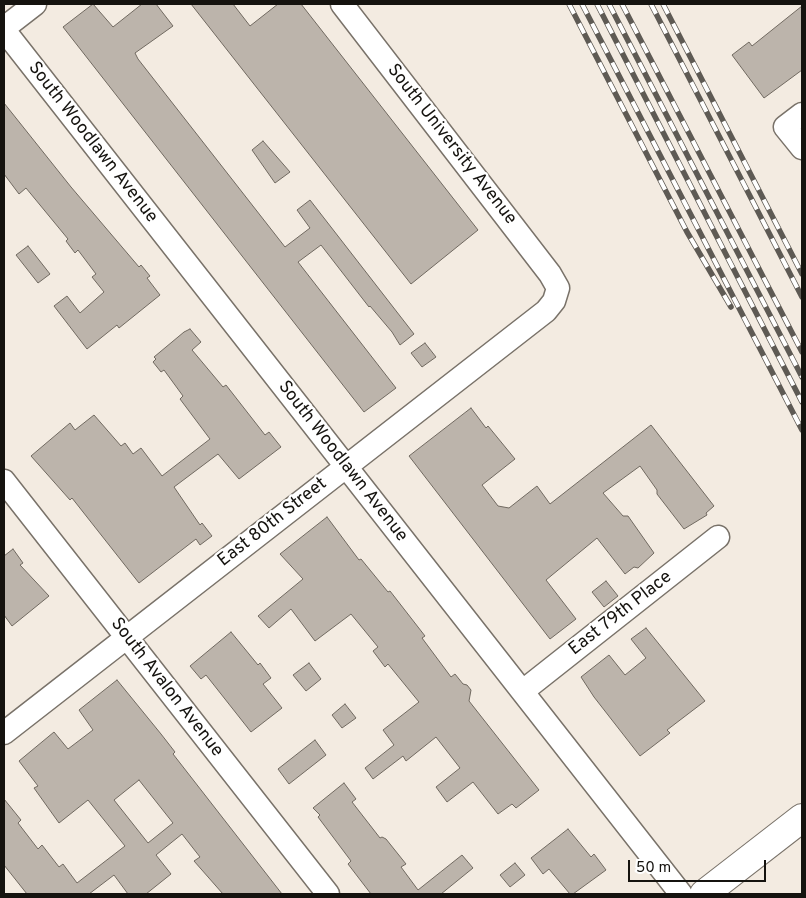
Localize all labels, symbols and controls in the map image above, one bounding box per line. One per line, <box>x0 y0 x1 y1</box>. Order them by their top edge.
street label: South Woodlawn Avenue <box>22 58 162 228</box>
street label: South University Avenue <box>382 60 520 230</box>
street label: South Woodlawn Avenue <box>272 377 412 547</box>
street label: East 80th Street <box>214 474 332 572</box>
street label: East 79th Place <box>565 567 677 661</box>
street label: South Avalon Avenue <box>105 614 227 762</box>
scale bar <box>631 850 768 882</box>
text: 50 m <box>636 859 671 878</box>

